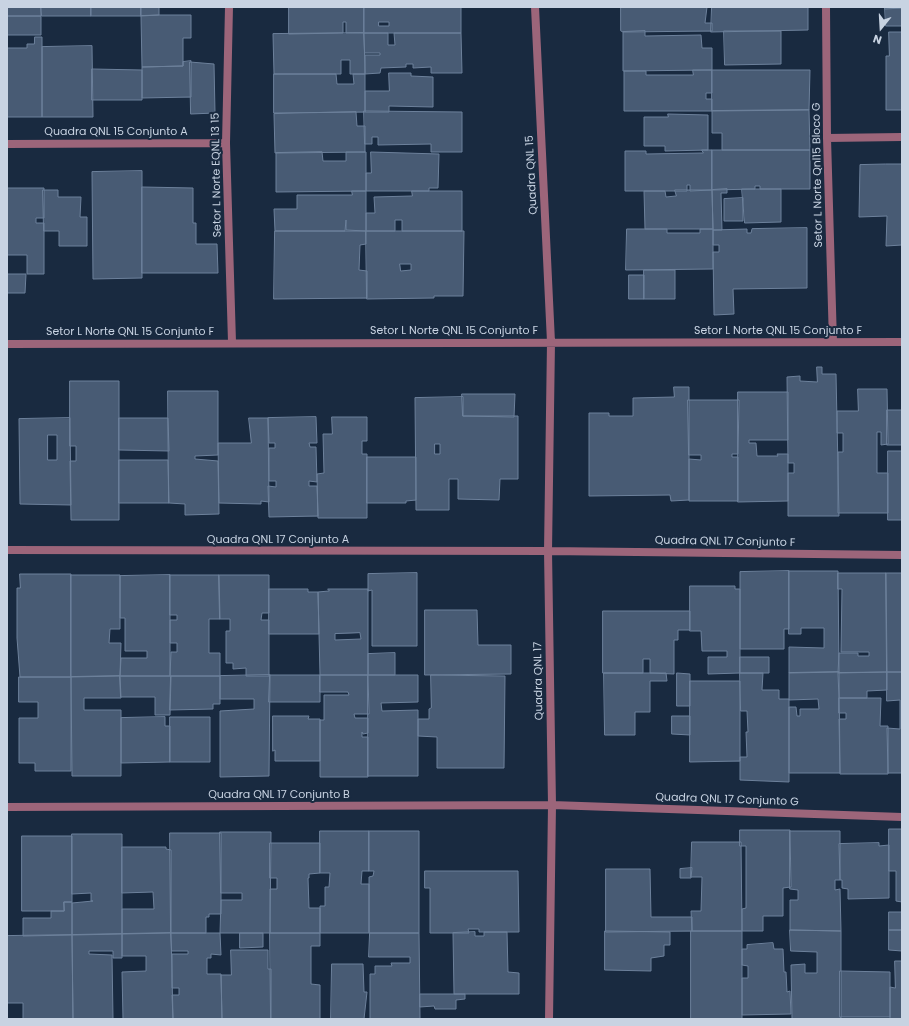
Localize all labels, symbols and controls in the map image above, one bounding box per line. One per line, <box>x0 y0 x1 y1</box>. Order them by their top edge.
north arrow <box>861 8 901 48</box>
text: N <box>871 31 884 48</box>
street label: Setor L Norte Qnl15 Bloco G <box>810 102 826 248</box>
street label: Setor L Norte EQNL 13 15 <box>209 113 225 237</box>
street label: Quadra QNL 15 Conjunto A <box>44 125 188 139</box>
street label: Quadra QNL 15 <box>523 135 541 215</box>
street label: Setor L Norte QNL 15 Conjunto F <box>370 324 538 338</box>
street label: Setor L Norte QNL 15 Conjunto F <box>694 324 862 338</box>
street label: Setor L Norte QNL 15 Conjunto F <box>46 325 214 339</box>
street label: Quadra QNL 17 Conjunto A <box>207 533 349 547</box>
street label: Quadra QNL 17 Conjunto F <box>655 534 795 550</box>
street label: Quadra QNL 17 <box>532 642 546 720</box>
street label: Quadra QNL 17 Conjunto B <box>208 788 350 802</box>
street label: Quadra QNL 17 Conjunto G <box>655 791 799 809</box>

